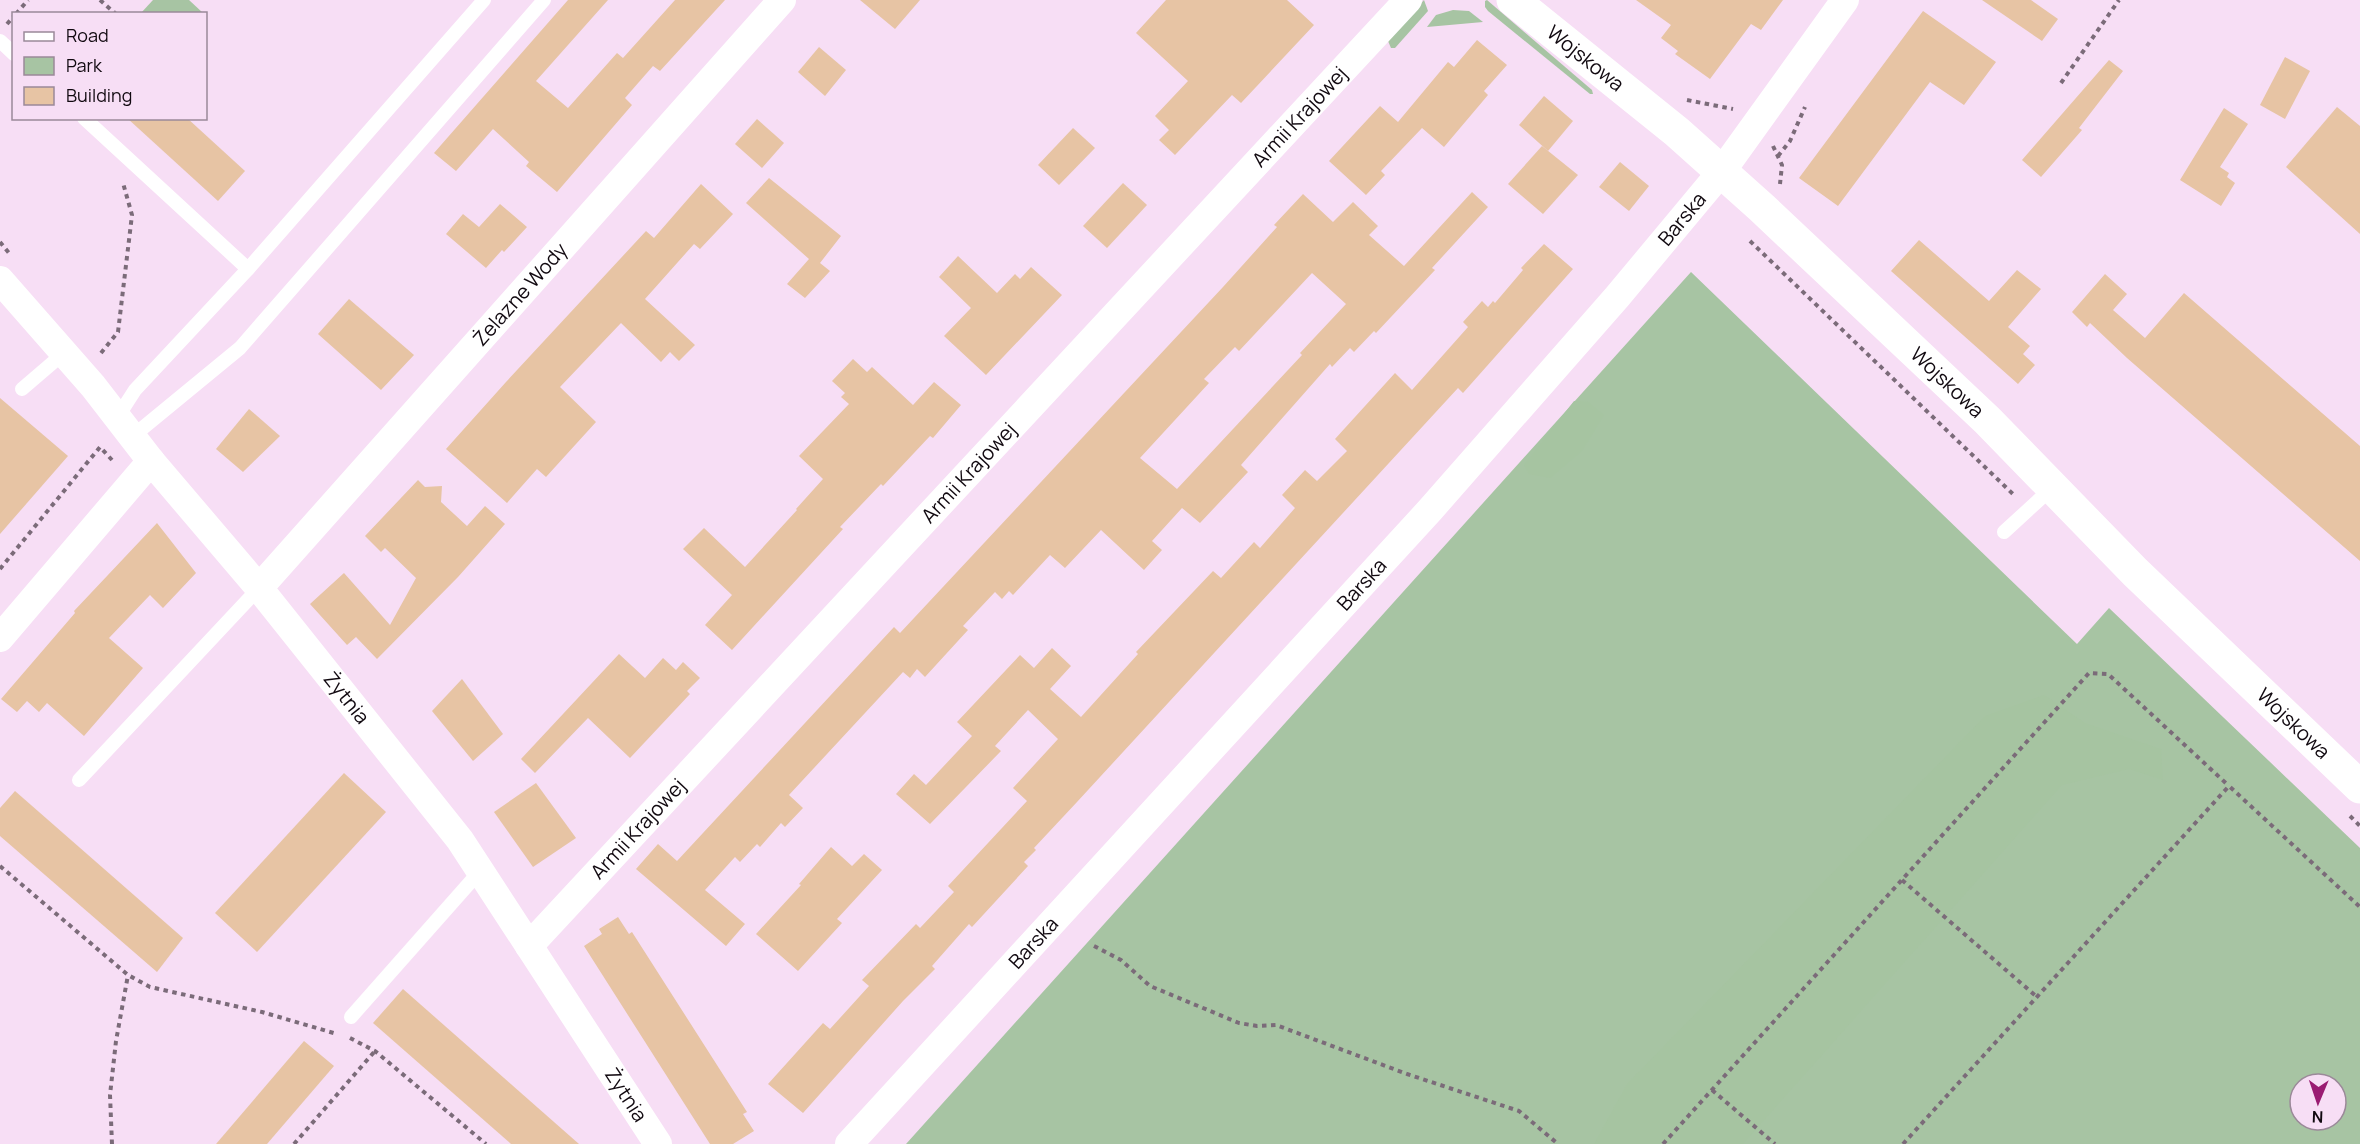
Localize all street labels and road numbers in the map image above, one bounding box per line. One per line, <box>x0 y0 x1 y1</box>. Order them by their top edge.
street label: Wojskowa <box>1541 19 1630 97</box>
street label: Armii Krajowej <box>1246 60 1353 173</box>
street label: Barska <box>1652 186 1712 251</box>
street label: Żelazne Wody <box>467 236 573 351</box>
street label: Wojskowa <box>1905 341 1990 423</box>
street label: Armii Krajowej <box>915 416 1022 529</box>
street label: Barska <box>1331 552 1392 616</box>
street label: Żytnia <box>318 666 376 729</box>
street label: Wojskowa <box>2251 682 2336 765</box>
street label: Armii Krajowej <box>584 772 691 885</box>
street label: Barska <box>1002 911 1064 974</box>
street label: Żytnia <box>599 1062 654 1127</box>

